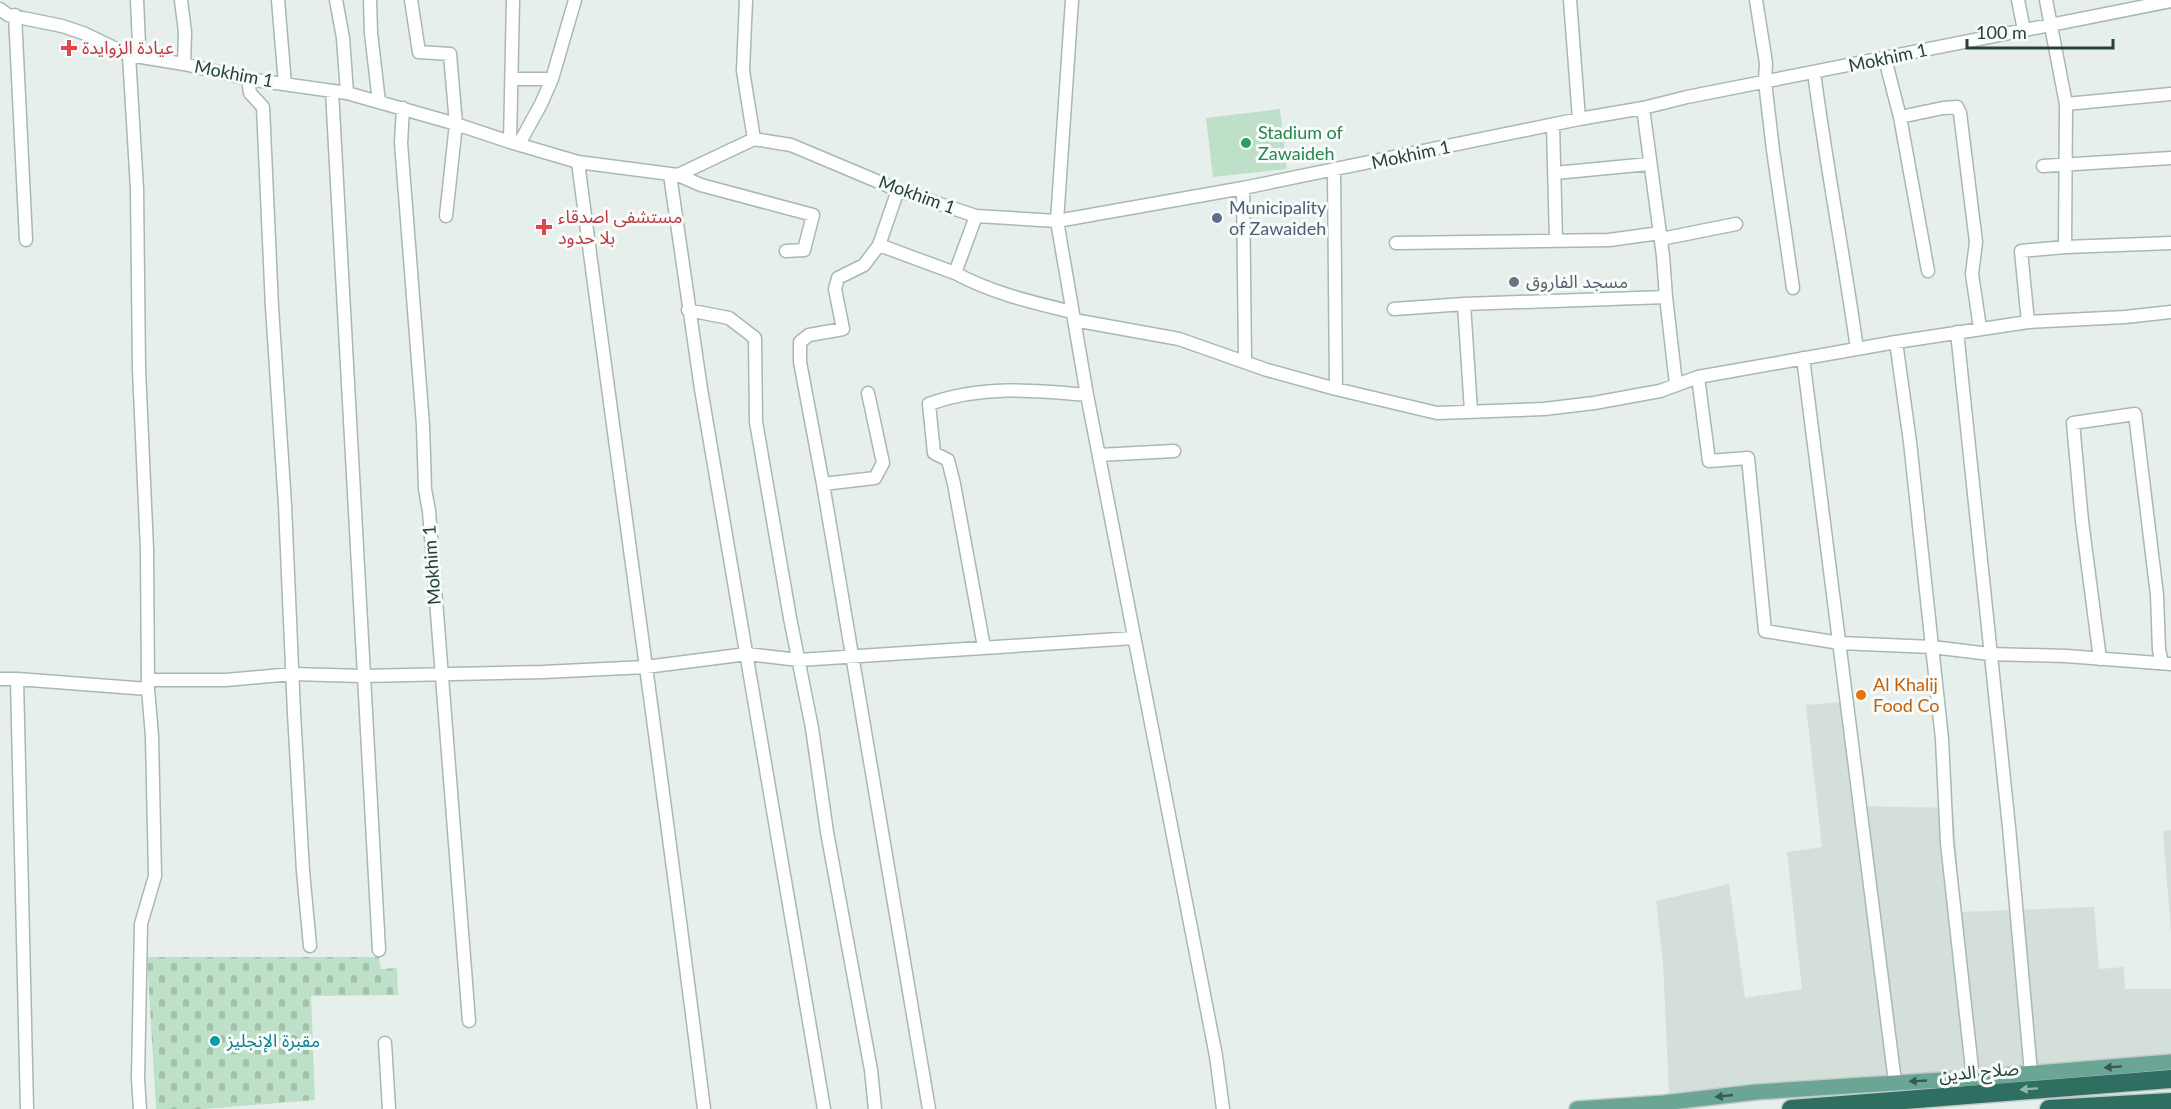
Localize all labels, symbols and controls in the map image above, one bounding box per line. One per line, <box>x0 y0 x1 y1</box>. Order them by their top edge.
scale bar <box>1967 12 2112 50</box>
text: 100 m <box>1976 21 2027 43</box>
place label: عيادة الزوايدة <box>82 36 174 59</box>
street label: Mokhim 1 <box>1846 38 1929 76</box>
marker: عيادة الزوايدة <box>60 39 78 57</box>
street label: Mokhim 1 <box>193 55 276 91</box>
place label: Stadium of Zawaideh <box>1258 121 1344 164</box>
street label: Mokhim 1 <box>1369 135 1452 173</box>
marker: Stadium of Zawaideh <box>1239 136 1253 150</box>
street label: Mokhim 1 <box>876 170 959 218</box>
place label: Municipality of Zawaideh <box>1229 196 1327 239</box>
place label: مستشفى اصدقاء بلا حدود <box>558 205 682 248</box>
marker: Municipality of Zawaideh <box>1210 211 1224 225</box>
marker: مستشفى اصدقاء بلا حدود <box>535 218 553 236</box>
place label: مسجد الفاروق <box>1526 270 1628 293</box>
marker: مسجد الفاروق <box>1507 275 1521 289</box>
street label: Mokhim 1 <box>417 524 445 606</box>
place label: Al Khalij Food Co <box>1873 673 1940 716</box>
marker: Al Khalij Food Co <box>1854 688 1868 702</box>
place label: مقبرة الإنجليز <box>226 1029 320 1053</box>
marker: مقبرة الإنجليز <box>208 1034 222 1048</box>
street label: صلاح الدين <box>1938 1057 2020 1088</box>
one-way arrow <box>2103 1062 2122 1072</box>
one-way arrow <box>1909 1077 1928 1086</box>
one-way arrow <box>2019 1085 2038 1094</box>
one-way arrow <box>1714 1091 1733 1101</box>

